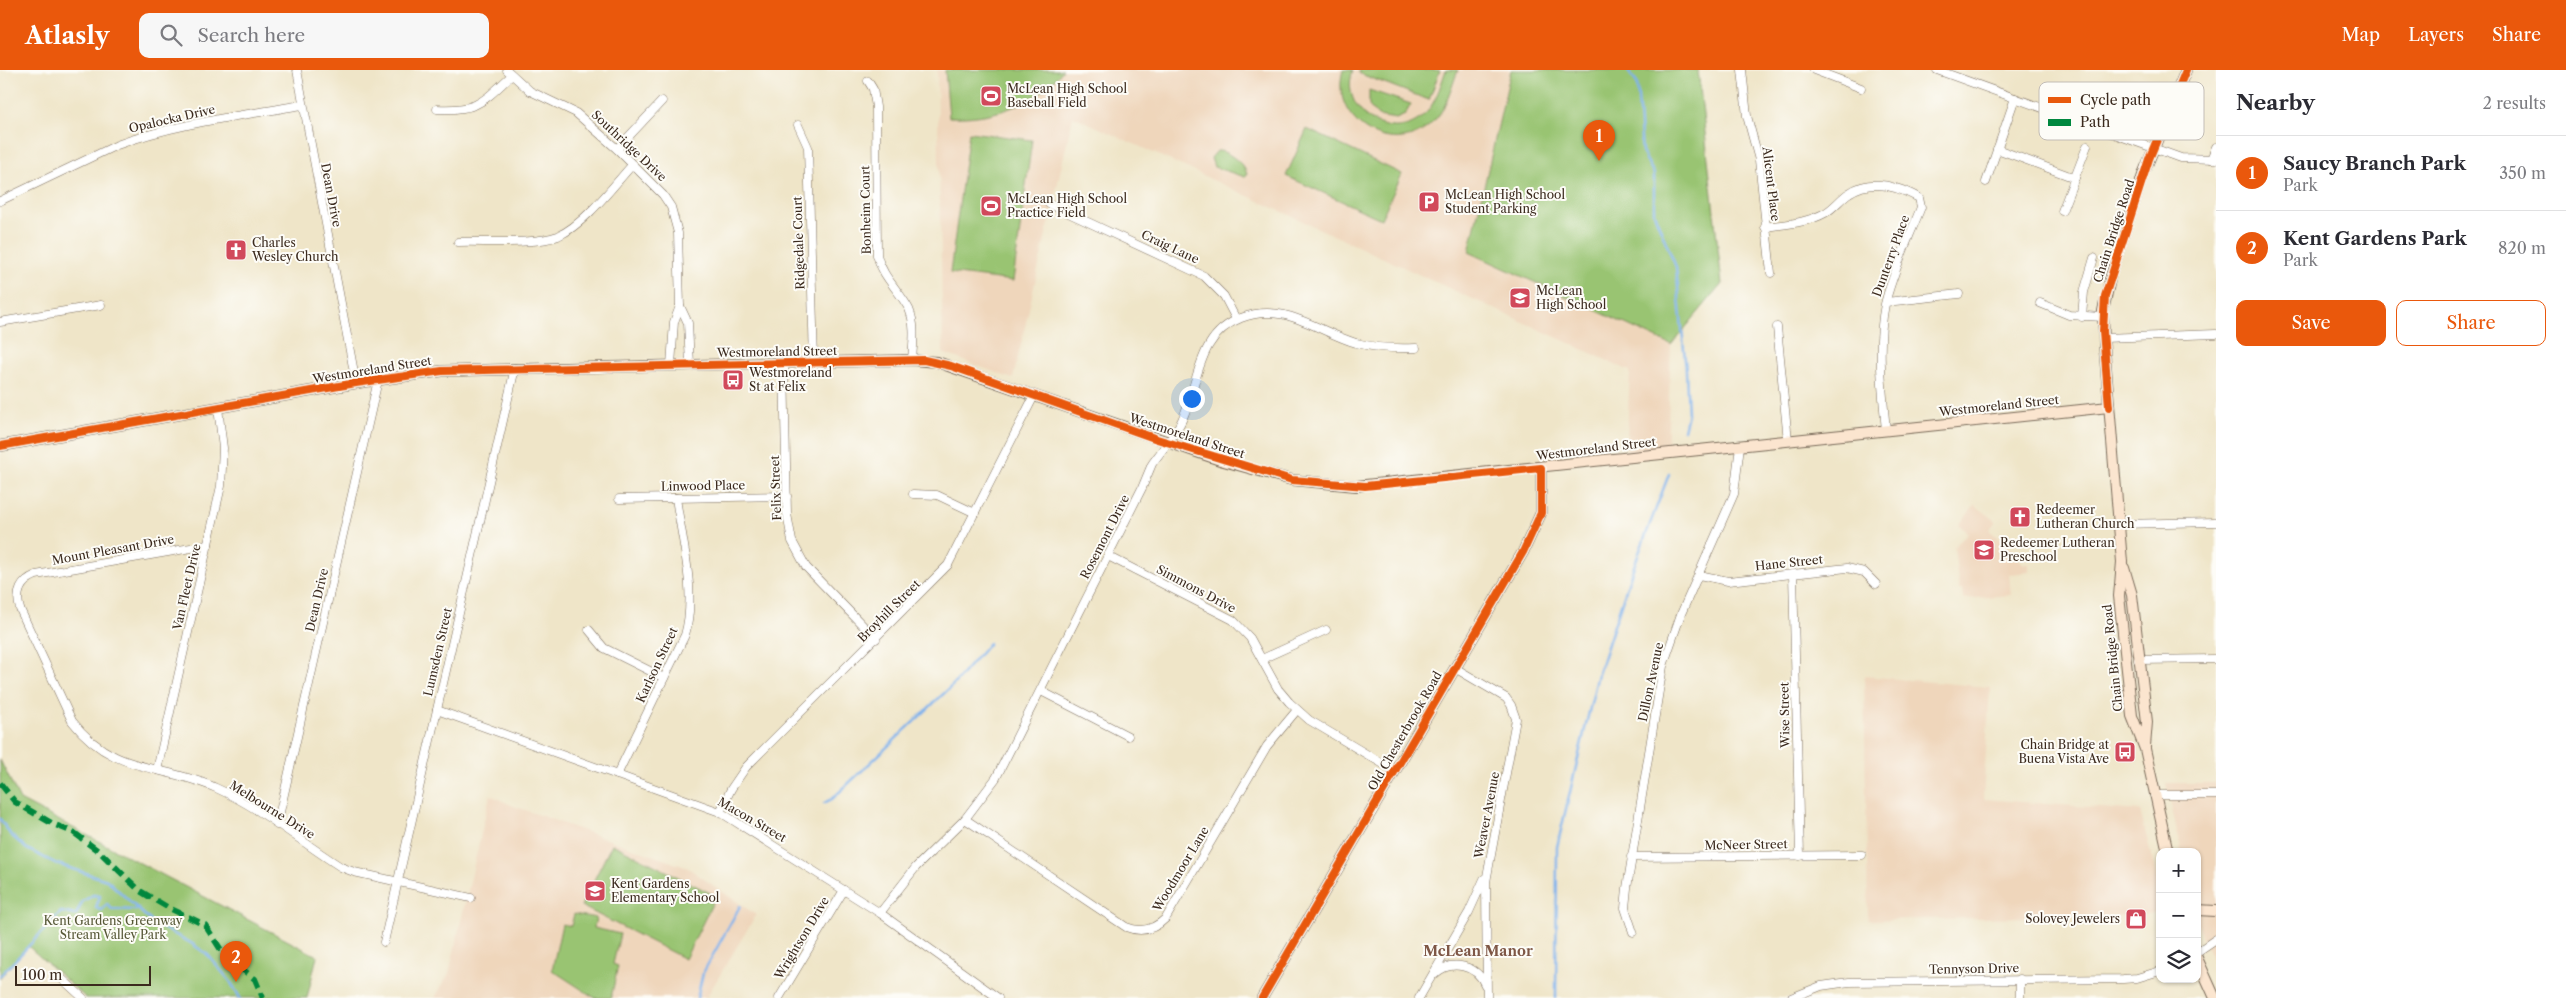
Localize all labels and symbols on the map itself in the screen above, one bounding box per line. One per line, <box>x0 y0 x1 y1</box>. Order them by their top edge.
place label: McLean High School Baseball Field <box>1007 81 1127 110</box>
legend <box>2039 82 2204 140</box>
sports icon: McLean High School Baseball Field <box>979 84 1003 108</box>
text: Cycle path <box>2080 91 2151 109</box>
street label: Opalocka Drive <box>127 101 217 136</box>
street label: Southridge Drive <box>589 107 670 184</box>
text: Path <box>2080 113 2110 131</box>
pin: 1 <box>1583 120 1615 161</box>
street label: Alicent Place <box>1759 145 1784 222</box>
street label: Dean Drive <box>318 162 345 228</box>
street label: Bonheim Court <box>857 165 874 255</box>
street label: Chain Bridge Road <box>2090 177 2138 284</box>
place label: McLean High School Student Parking <box>1445 187 1565 216</box>
parking icon: McLean High School Student Parking <box>1417 190 1441 214</box>
place label: McLean High School Practice Field <box>1007 191 1127 220</box>
sports icon: McLean High School Practice Field <box>979 194 1003 218</box>
street label: Ridgedale Court <box>789 195 808 290</box>
street label: Dunterry Place <box>1869 213 1912 299</box>
street label: Craig Lane <box>1139 227 1202 267</box>
place label: Charles Wesley Church <box>251 235 339 264</box>
church icon: Charles Wesley Church <box>224 238 248 262</box>
place label: McLean High School <box>1536 283 1607 312</box>
school or university icon: McLean High School <box>1508 286 1532 310</box>
street label: Westmoreland Street <box>716 343 838 360</box>
street label: Westmoreland Street <box>310 353 433 386</box>
place label: Westmoreland St at Felix <box>748 365 833 394</box>
bus stop icon: Westmoreland St at Felix <box>721 368 745 392</box>
your location <box>1179 386 1205 412</box>
street label: Westmoreland Street <box>1937 392 2060 419</box>
street label: Westmoreland Street <box>1127 409 1247 461</box>
street label: Westmoreland Street <box>1534 434 1657 463</box>
street label: Felix Street <box>767 454 784 521</box>
street label: Linwood Place <box>661 477 746 494</box>
street label: Rosemont Drive <box>1077 492 1132 581</box>
place label: Redeemer Lutheran Church <box>2036 502 2135 531</box>
church icon: Redeemer Lutheran Church <box>2008 505 2032 529</box>
street label: Mount Pleasant Drive <box>51 531 175 568</box>
place label: Redeemer Lutheran Preschool <box>2000 535 2115 564</box>
school or university icon: Redeemer Lutheran Preschool <box>1972 538 1996 562</box>
street label: Van Fleet Drive <box>169 542 204 632</box>
street label: Hane Street <box>1754 551 1824 574</box>
street label: Simmons Drive <box>1154 561 1239 616</box>
street label: Dean Drive <box>302 566 331 633</box>
street label: Broyhill Street <box>854 576 924 645</box>
street label: Chain Bridge Road <box>2099 603 2126 712</box>
street label: Lumsden Street <box>420 605 455 698</box>
street label: Karlson Street <box>633 624 681 705</box>
street label: Dillon Avenue <box>1635 641 1666 723</box>
street label: Old Chesterbrook Road <box>1364 668 1445 793</box>
street label: Wise Street <box>1776 681 1793 749</box>
place label: Chain Bridge at Buena Vista Ave <box>2018 737 2110 766</box>
bus stop icon: Chain Bridge at Buena Vista Ave <box>2113 740 2137 764</box>
street label: Weaver Avenue <box>1471 770 1502 860</box>
street label: Melbourne Drive <box>227 777 318 842</box>
street label: Macon Street <box>715 794 790 846</box>
street label: Woodmoor Lane <box>1149 823 1212 915</box>
street label: McNeer Street <box>1704 836 1788 853</box>
place label: Kent Gardens Elementary School <box>611 876 720 905</box>
school or university icon: Kent Gardens Elementary School <box>583 879 607 903</box>
street label: Wrightson Drive <box>771 894 832 983</box>
shop icon: Solovey Jewelers <box>2124 907 2148 931</box>
place label: Solovey Jewelers <box>2025 911 2120 926</box>
park label: Kent Gardens Greenway Stream Valley Park <box>43 913 183 942</box>
pin: 2 <box>220 941 252 982</box>
district label: McLean Manor <box>1423 942 1533 960</box>
street label: Tennyson Drive <box>1929 960 2019 977</box>
scale bar <box>15 963 151 986</box>

